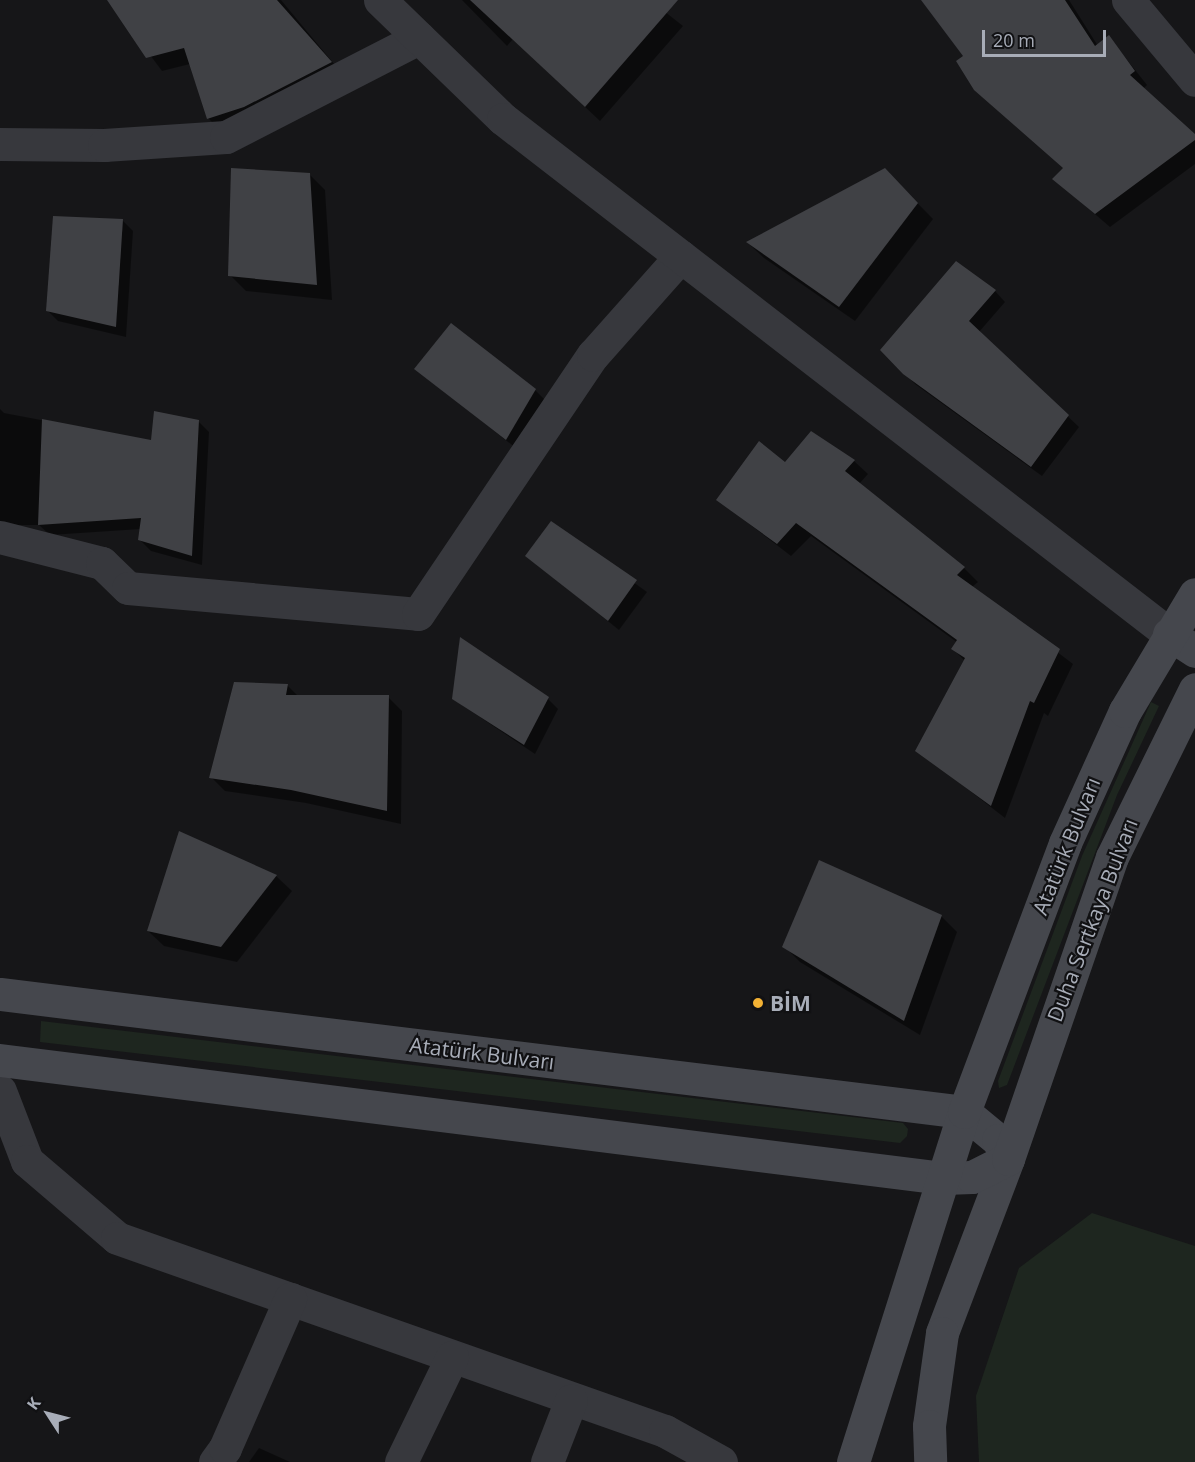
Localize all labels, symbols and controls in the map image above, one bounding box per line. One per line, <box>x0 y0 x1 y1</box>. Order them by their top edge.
scale bar <box>985 18 1110 56</box>
text: 20 m <box>993 28 1035 52</box>
street label: Atatürk Bulvarı <box>1027 774 1105 918</box>
street label: Duha Sertkaya Bulvarı <box>1042 815 1142 1025</box>
place label: BİM <box>770 990 811 1016</box>
marker: BİM <box>751 996 765 1010</box>
street label: Atatürk Bulvarı <box>408 1032 556 1074</box>
north arrow <box>18 1384 78 1444</box>
text: K <box>21 1393 45 1414</box>

